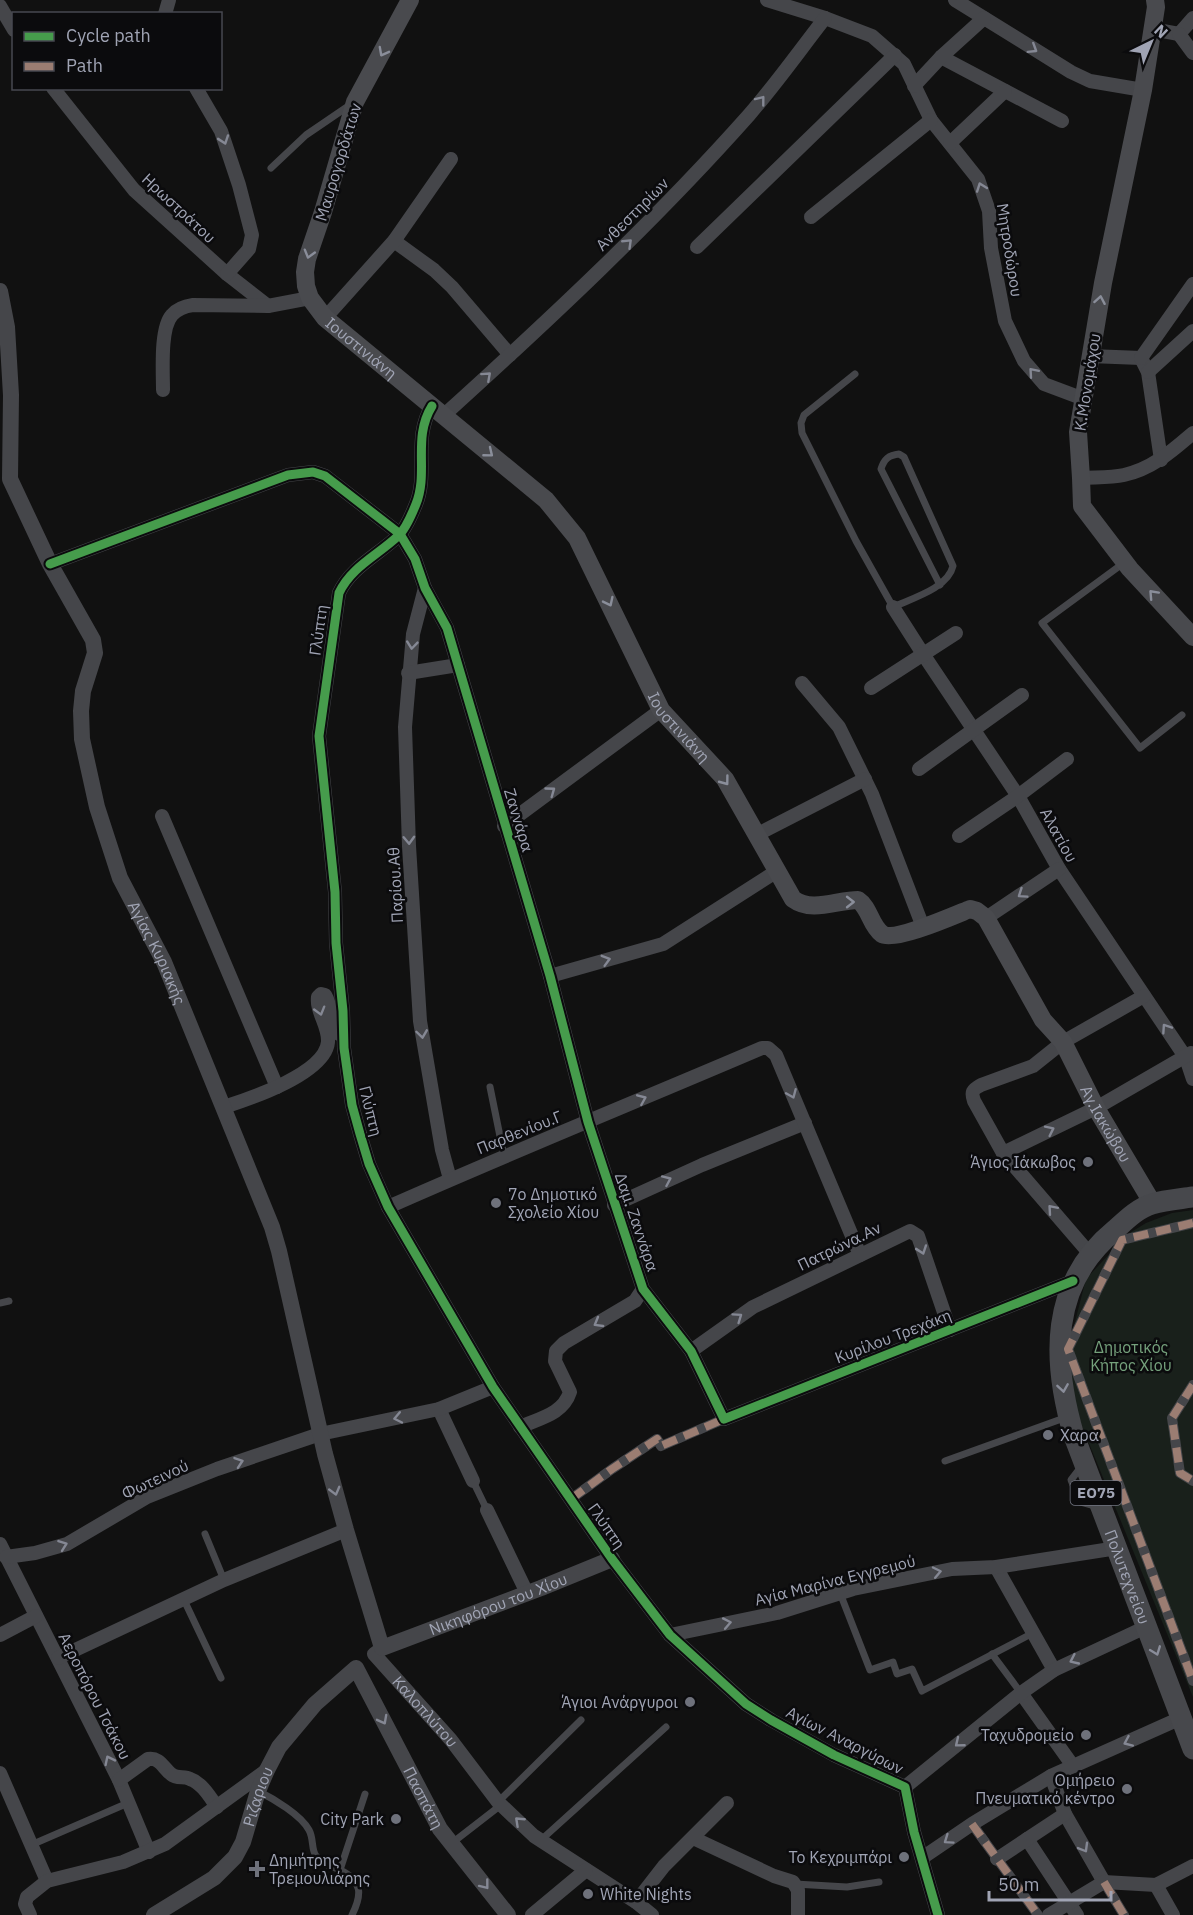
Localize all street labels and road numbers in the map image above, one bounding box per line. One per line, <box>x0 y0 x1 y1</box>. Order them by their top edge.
street label: Μαυρογορδάτων <box>311 101 365 223</box>
street label: Ηρωστράτου <box>138 169 220 247</box>
street label: Ανθεστηρίων <box>591 173 673 255</box>
street label: Μητροδώρου <box>993 202 1027 298</box>
street label: Ιουστινιάνη <box>321 313 401 383</box>
street label: Κ.Μονομάχου <box>1069 332 1105 432</box>
street label: Γλύπτη <box>305 603 331 657</box>
street label: Ιουστινιάνη <box>644 688 714 766</box>
street label: Ζαννάρα <box>500 786 538 854</box>
street label: Αλατίου <box>1036 804 1082 866</box>
street label: Παρίου.Αθ <box>383 846 407 924</box>
street label: Αγίας Κυριακής <box>124 898 190 1008</box>
street label: Αγ.Ιακώβου <box>1076 1082 1136 1166</box>
street label: Γλύπτη <box>355 1084 387 1138</box>
street label: Παρθενίου.Γ <box>473 1106 565 1158</box>
street label: Δαμ. Ζαννάρα <box>611 1170 663 1274</box>
street label: Πατρώνα.Αν <box>794 1217 884 1275</box>
street label: Κυρίλου Τρεχάκη <box>832 1305 954 1367</box>
street label: Φωτεινού <box>118 1455 192 1503</box>
road number: ΕΟ75 <box>1070 1481 1122 1505</box>
street label: Γλύπτη <box>584 1499 630 1553</box>
street label: Πολυτεχνείου <box>1100 1526 1155 1627</box>
street label: Αγία Μαρίνα Εγγρεμού <box>752 1550 918 1610</box>
street label: Νικηφόρου του Χίου <box>426 1568 570 1639</box>
street label: Αεροπόρου Τσάκου <box>54 1629 136 1763</box>
street label: Καλοπλύτου <box>388 1671 463 1751</box>
street label: Αγίων Αναργύρων <box>783 1702 907 1778</box>
street label: Ριζαριου <box>238 1763 277 1829</box>
street label: Πασπάτη <box>399 1763 448 1832</box>

